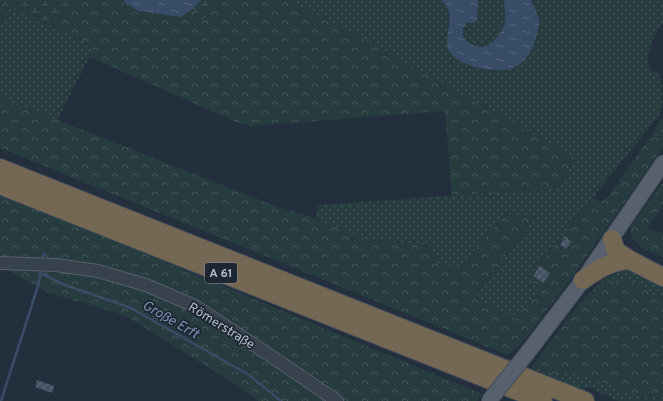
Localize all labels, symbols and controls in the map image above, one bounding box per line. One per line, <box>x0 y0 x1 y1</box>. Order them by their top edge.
road number: A 61 <box>205 263 237 283</box>
water label: Große Erft <box>139 297 202 344</box>
street label: Römerstraße <box>185 300 257 353</box>

